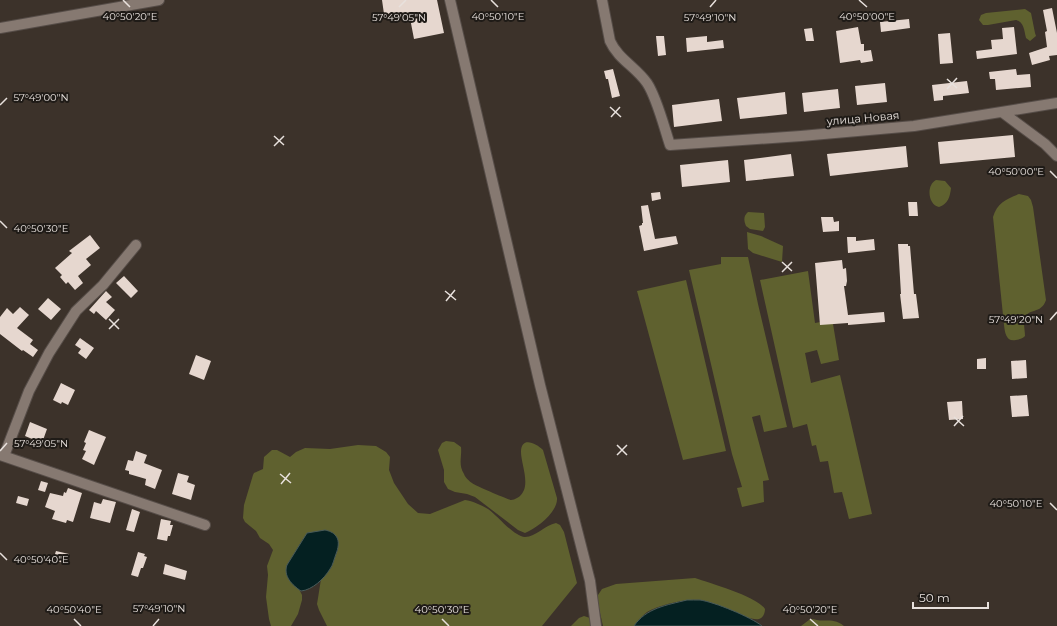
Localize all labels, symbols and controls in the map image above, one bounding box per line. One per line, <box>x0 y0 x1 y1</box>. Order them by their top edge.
text: 40°50'20"E <box>103 10 158 23</box>
text: 40°50'10"E <box>471 10 525 23</box>
text: 40°50'00"E <box>839 10 895 23</box>
text: 57°49'05"N <box>372 11 426 24</box>
text: 57°49'10"N <box>684 11 736 24</box>
text: 57°49'00"N <box>13 91 69 104</box>
street label: улица Новая <box>825 108 900 128</box>
text: 40°50'00"E <box>988 165 1044 178</box>
text: 40°50'30"E <box>14 222 69 235</box>
text: 57°49'20"N <box>989 313 1043 326</box>
text: 57°49'05"N <box>14 437 68 450</box>
text: 40°50'10"E <box>989 497 1043 510</box>
text: 40°50'40"E <box>13 553 69 566</box>
scale bar <box>913 584 988 610</box>
text: 50 m <box>919 590 950 605</box>
text: 57°49'10"N <box>133 602 185 615</box>
text: 40°50'40"E <box>46 603 102 616</box>
text: 40°50'30"E <box>415 603 470 616</box>
text: 40°50'20"E <box>783 603 838 616</box>

